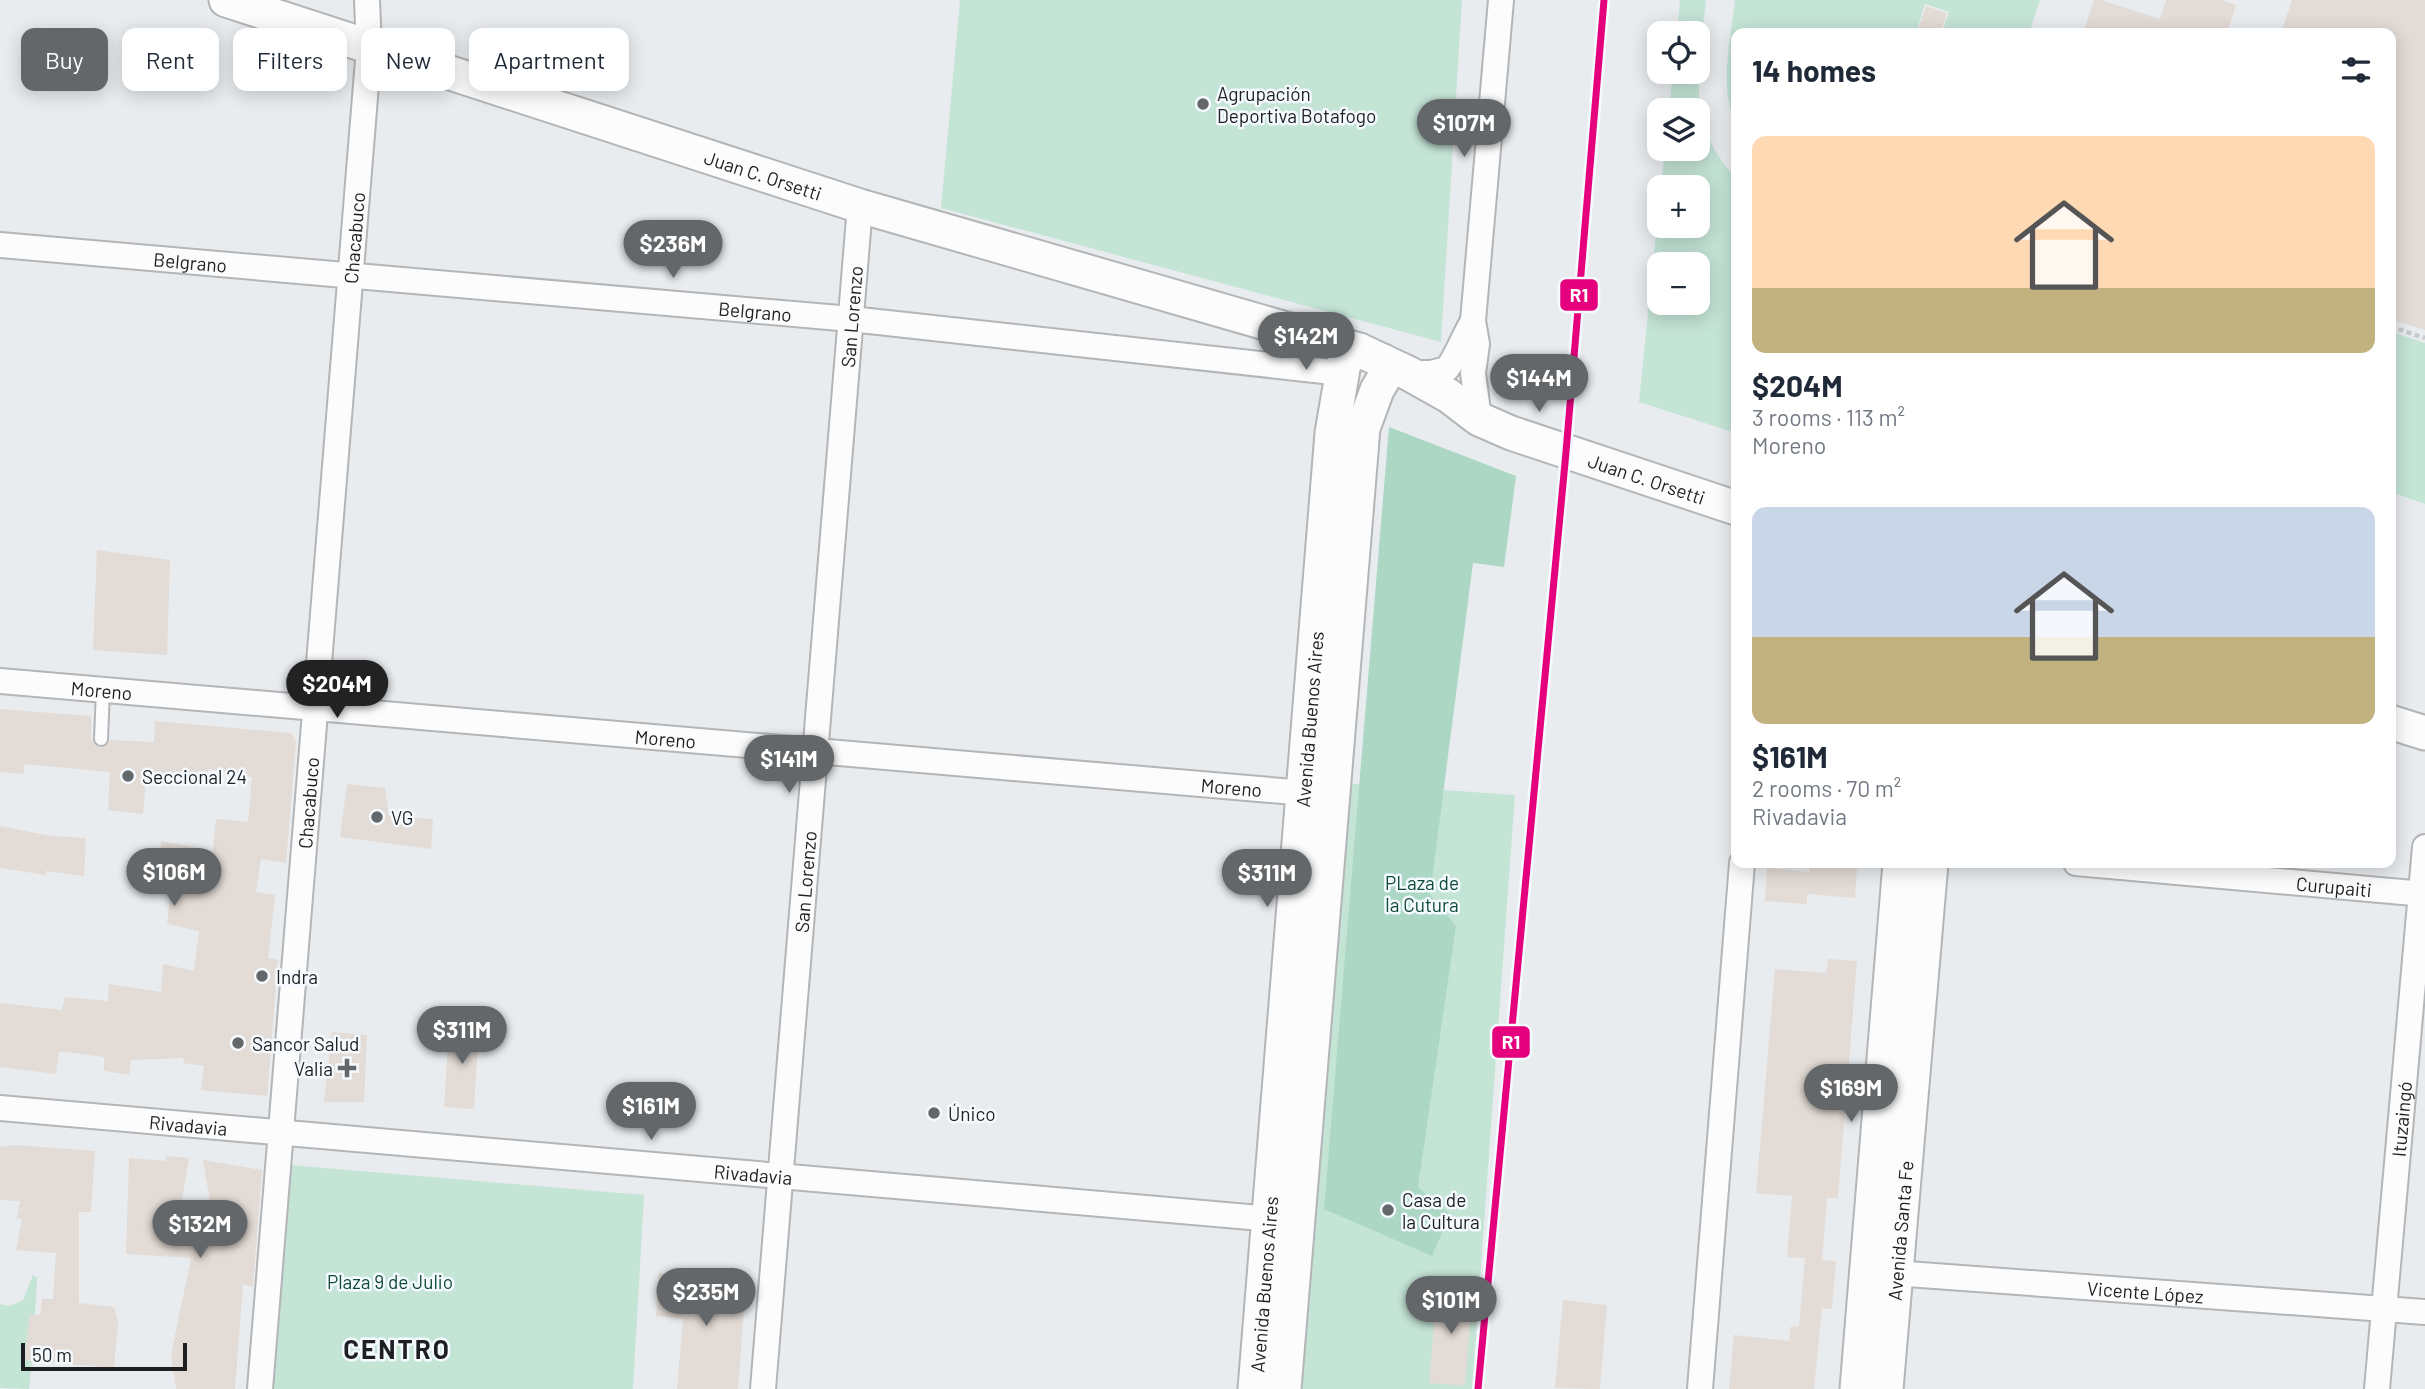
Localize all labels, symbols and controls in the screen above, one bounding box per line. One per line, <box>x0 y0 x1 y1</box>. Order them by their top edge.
map controls <box>1647 21 1710 315</box>
button: locate <box>1647 21 1710 84</box>
chip: Buy <box>21 28 108 91</box>
chip: Rent <box>122 28 219 91</box>
chip: Filters <box>233 28 347 91</box>
chip: New <box>361 28 455 91</box>
chip: Apartment <box>469 28 629 91</box>
icon: filters <box>2337 51 2375 89</box>
text: 14 homes <box>1752 52 1876 88</box>
place label: Agrupación Deportiva Botafogo <box>1217 82 1376 127</box>
marker: Agrupación Deportiva Botafogo <box>1195 96 1211 112</box>
button: layers <box>1647 98 1710 161</box>
pin: $107M <box>1415 100 1513 159</box>
text: $107M <box>1433 108 1495 136</box>
street label: Juan C. Orsetti <box>702 145 825 204</box>
button: + <box>1647 175 1710 238</box>
icon: home <box>2001 182 2127 308</box>
street label: Chacabuco <box>338 191 369 285</box>
pin: $236M <box>624 220 722 280</box>
text: $236M <box>640 229 706 257</box>
street label: Belgrano <box>153 247 228 276</box>
button: − <box>1647 252 1710 315</box>
street label: San Lorenzo <box>835 265 867 368</box>
line badge: R1 <box>1559 278 1599 312</box>
text: R1 <box>1570 283 1588 306</box>
street label: Belgrano <box>717 296 793 325</box>
pin: $142M <box>1257 312 1355 372</box>
text: $142M <box>1274 321 1338 349</box>
pin: $144M <box>1490 354 1588 414</box>
text: $144M <box>1506 363 1572 391</box>
text: $204M <box>1752 367 1843 403</box>
text: 3 rooms · 113 m² <box>1752 403 1905 431</box>
text: Moreno <box>1752 431 1826 459</box>
street label: Juan C. Orsetti <box>1585 448 1708 508</box>
icon: home <box>2001 553 2127 679</box>
street label: Avenida Buenos Aires <box>1290 630 1328 808</box>
pin: $204M <box>288 660 386 720</box>
text: $204M <box>302 669 372 697</box>
street label: Moreno <box>70 676 133 704</box>
street label: Moreno <box>634 724 697 752</box>
pin: $141M <box>740 736 838 795</box>
text: $161M <box>1752 738 1828 774</box>
text: $141M <box>760 744 818 772</box>
street label: Chacabuco <box>292 756 323 850</box>
place label: Seccional 24 <box>142 765 247 788</box>
marker: Seccional 24 <box>120 768 136 784</box>
street label: Moreno <box>1200 773 1263 801</box>
text: 2 rooms · 70 m² <box>1752 774 1901 802</box>
text: Rivadavia <box>1752 802 1847 830</box>
place label: VG <box>391 806 413 829</box>
marker: VG <box>369 809 385 825</box>
street label: San Lorenzo <box>789 830 820 933</box>
pin: $106M <box>125 848 223 908</box>
pin: $311M <box>1218 850 1316 909</box>
text: $106M <box>142 857 206 885</box>
text: $311M <box>1238 858 1296 886</box>
park label: PLaza de la Cutura <box>1385 871 1459 916</box>
street label: Curupaiti <box>2295 871 2373 901</box>
place label: Indra <box>276 965 318 988</box>
marker: Indra <box>254 968 270 984</box>
pin: $311M <box>413 1006 511 1066</box>
text: $311M <box>433 1015 491 1043</box>
line badge: R1 <box>1491 1025 1531 1059</box>
text: R1 <box>1502 1030 1520 1053</box>
place label: Sancor Salud <box>252 1032 359 1055</box>
marker: Sancor Salud <box>230 1035 246 1051</box>
place label: Valia <box>294 1057 333 1080</box>
marker: Valia <box>339 1060 355 1076</box>
pin: $169M <box>1802 1064 1900 1124</box>
text: $169M <box>1820 1073 1882 1101</box>
street label: Ituzaingó <box>2386 1080 2416 1158</box>
pin: $161M <box>602 1082 700 1142</box>
text: $161M <box>622 1091 680 1119</box>
place label: Único <box>948 1102 996 1125</box>
marker: Único <box>926 1105 942 1121</box>
street label: Rivadavia <box>148 1110 228 1139</box>
street label: Rivadavia <box>713 1159 793 1189</box>
street label: Avenida Santa Fe <box>1882 1160 1917 1302</box>
place label: Casa de la Cultura <box>1402 1188 1480 1233</box>
street label: Avenida Buenos Aires <box>1245 1195 1282 1373</box>
pin: $132M <box>151 1200 249 1260</box>
marker: Casa de la Cultura <box>1380 1202 1396 1218</box>
text: $132M <box>168 1209 232 1237</box>
pin: $235M <box>657 1268 755 1328</box>
park label: Plaza 9 de Julio <box>327 1270 453 1293</box>
pin: $101M <box>1402 1276 1500 1336</box>
street label: Vicente López <box>2086 1276 2204 1307</box>
text: $235M <box>673 1277 739 1305</box>
text: $101M <box>1422 1285 1480 1313</box>
district label: CENTRO <box>343 1333 451 1364</box>
scale bar <box>21 1340 187 1372</box>
text: 50 m <box>32 1343 72 1366</box>

